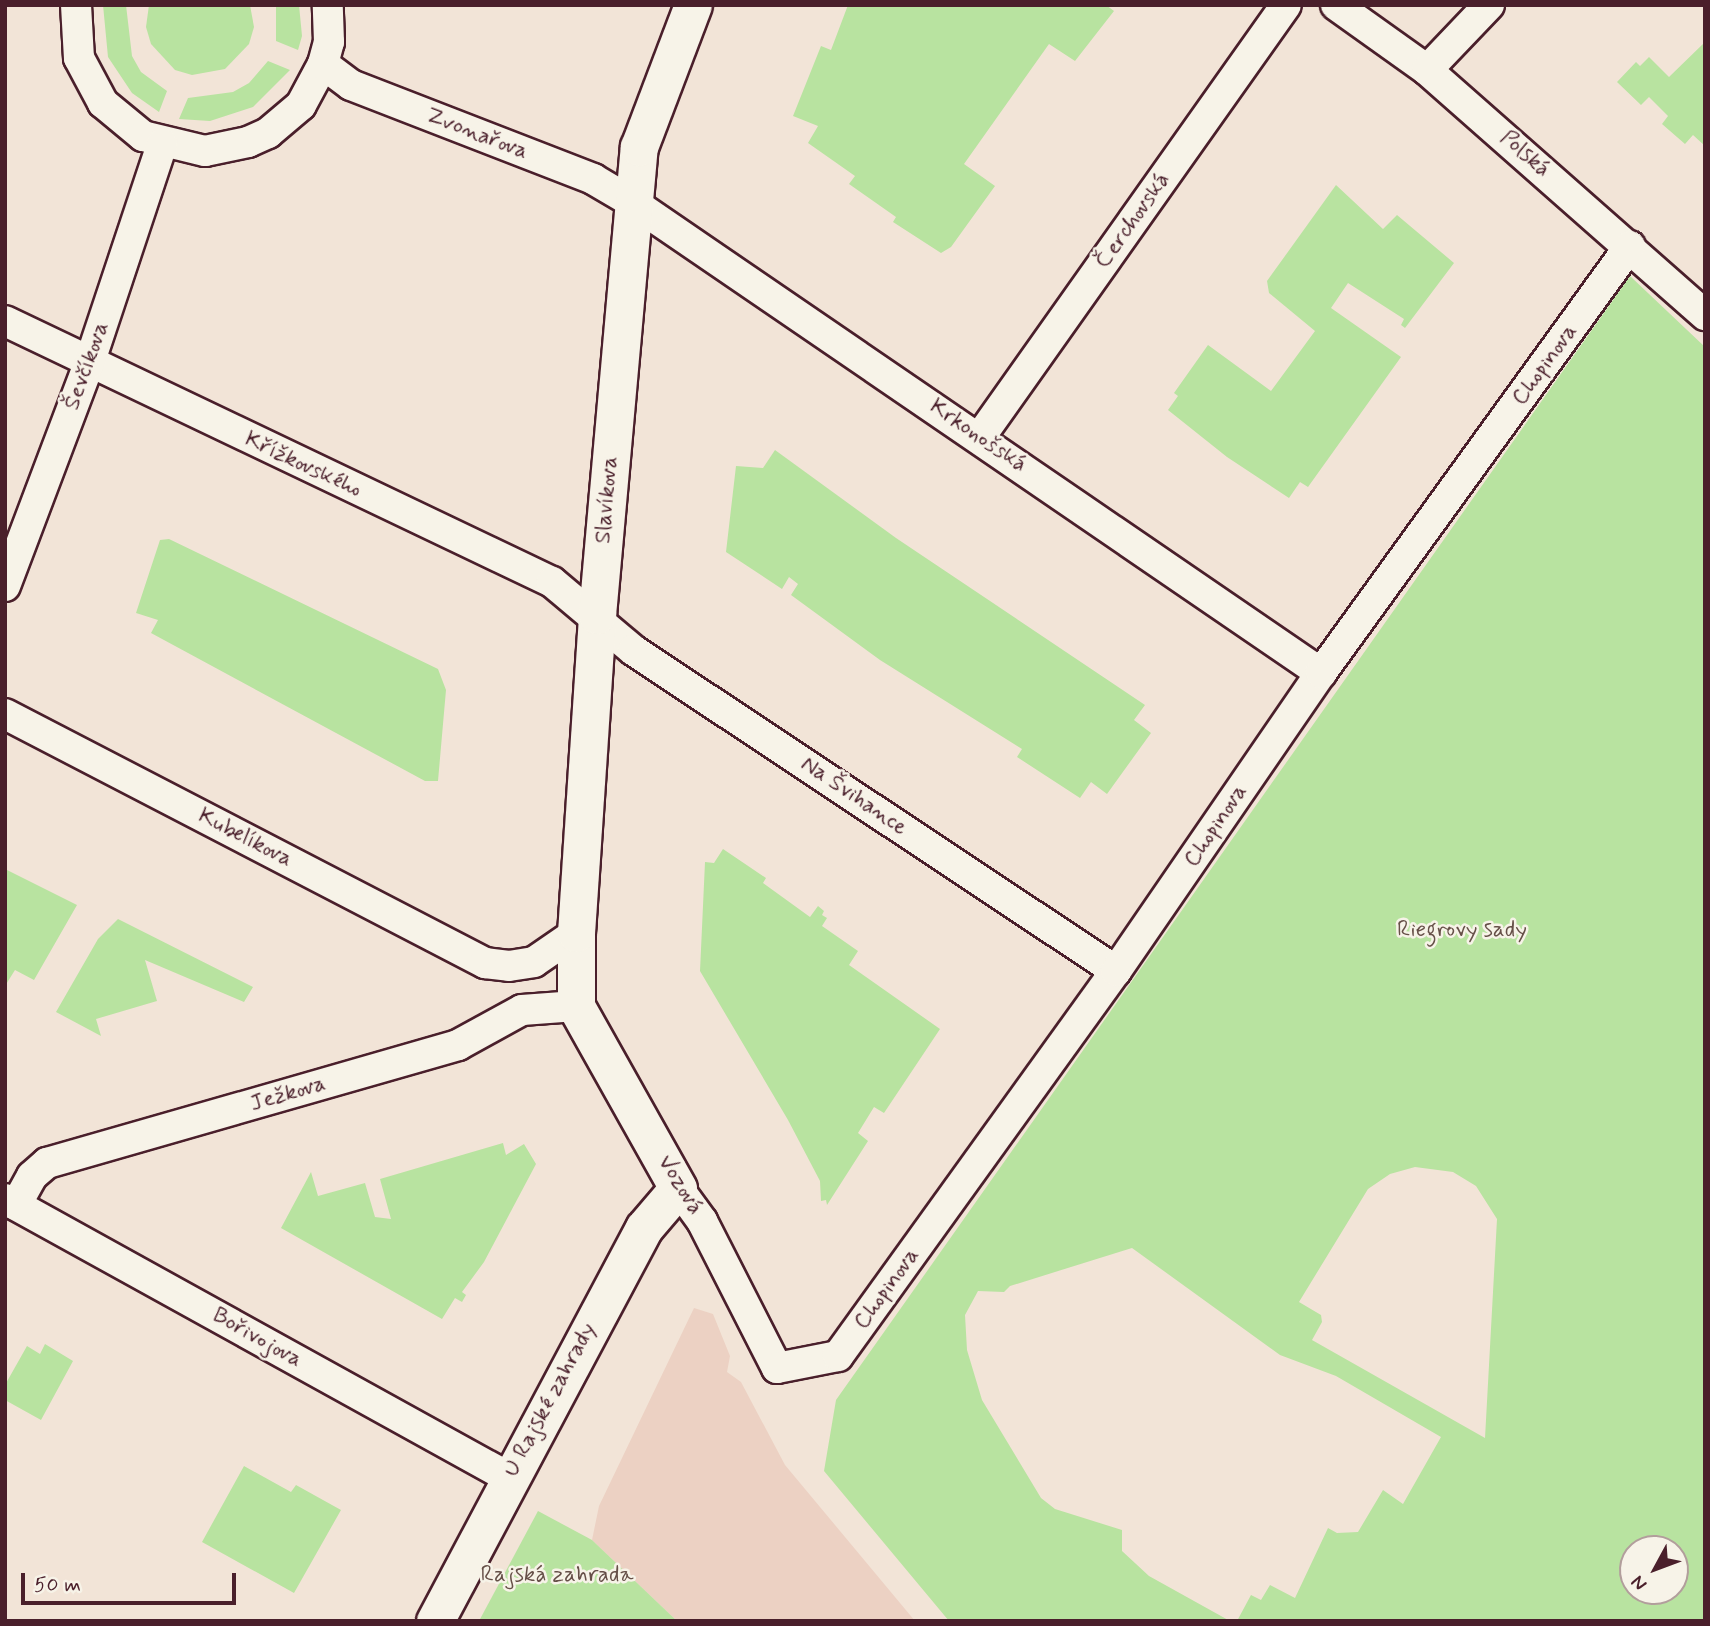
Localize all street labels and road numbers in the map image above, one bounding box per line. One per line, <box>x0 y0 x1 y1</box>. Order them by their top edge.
street label: Zvonařova <box>422 102 532 166</box>
street label: Polská <box>1494 125 1556 183</box>
street label: Čerchovská <box>1090 167 1176 275</box>
street label: Ševčíkova <box>58 318 116 414</box>
street label: Chopinova <box>1506 319 1584 411</box>
street label: Krkonošská <box>924 393 1032 479</box>
street label: Křížkovského <box>240 426 366 504</box>
street label: Slavíkova <box>589 455 625 545</box>
street label: Na Švihance <box>795 750 913 842</box>
street label: Chopinova <box>1178 779 1254 873</box>
street label: Kubelíkova <box>193 802 297 874</box>
street label: Ježkova <box>247 1070 329 1118</box>
street label: Vozová <box>651 1150 709 1220</box>
street label: Chopinova <box>848 1243 926 1335</box>
street label: Bořivojova <box>207 1302 307 1374</box>
street label: U Rajské zahrady <box>498 1318 602 1482</box>

